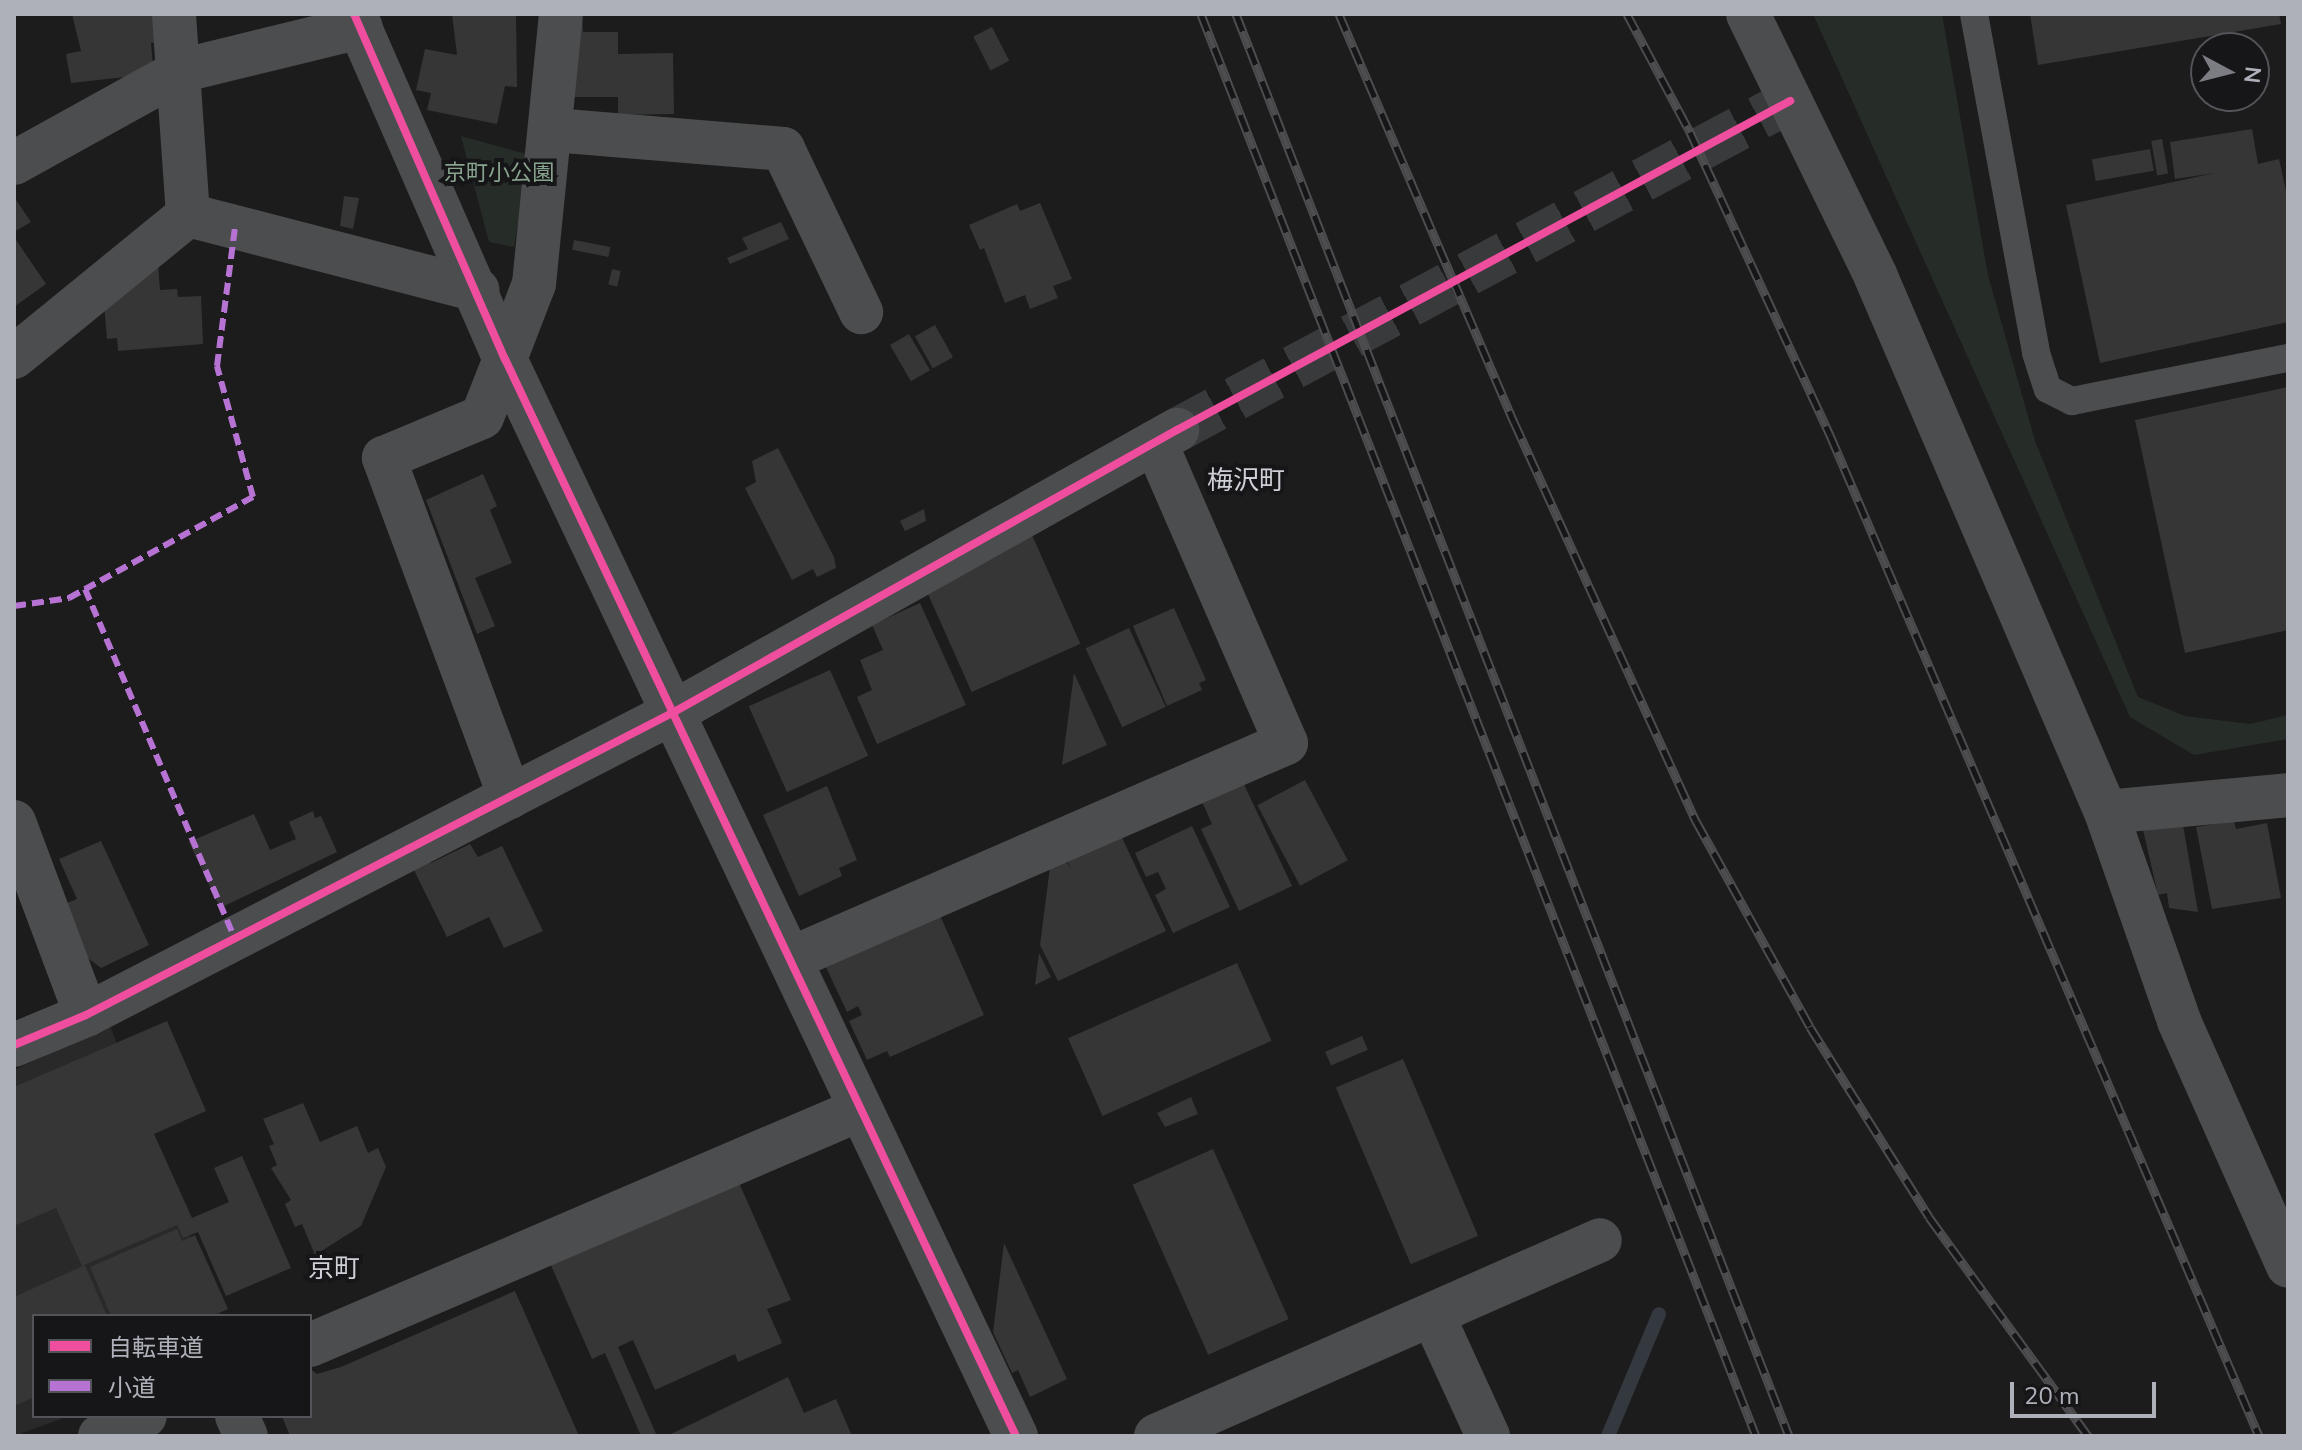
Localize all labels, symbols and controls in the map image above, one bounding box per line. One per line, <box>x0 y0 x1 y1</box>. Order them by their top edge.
north arrow <box>2190 32 2270 112</box>
text: N <box>2236 65 2268 85</box>
park label: 京町小公園 <box>444 161 554 187</box>
district label: 梅沢町 <box>1207 465 1285 497</box>
district label: 京町 <box>308 1253 360 1285</box>
legend <box>32 1314 312 1418</box>
text: 自転車道 <box>108 1332 204 1364</box>
scale bar <box>2014 1366 2160 1416</box>
text: 小道 <box>108 1372 156 1404</box>
text: 20 m <box>2024 1380 2080 1412</box>

